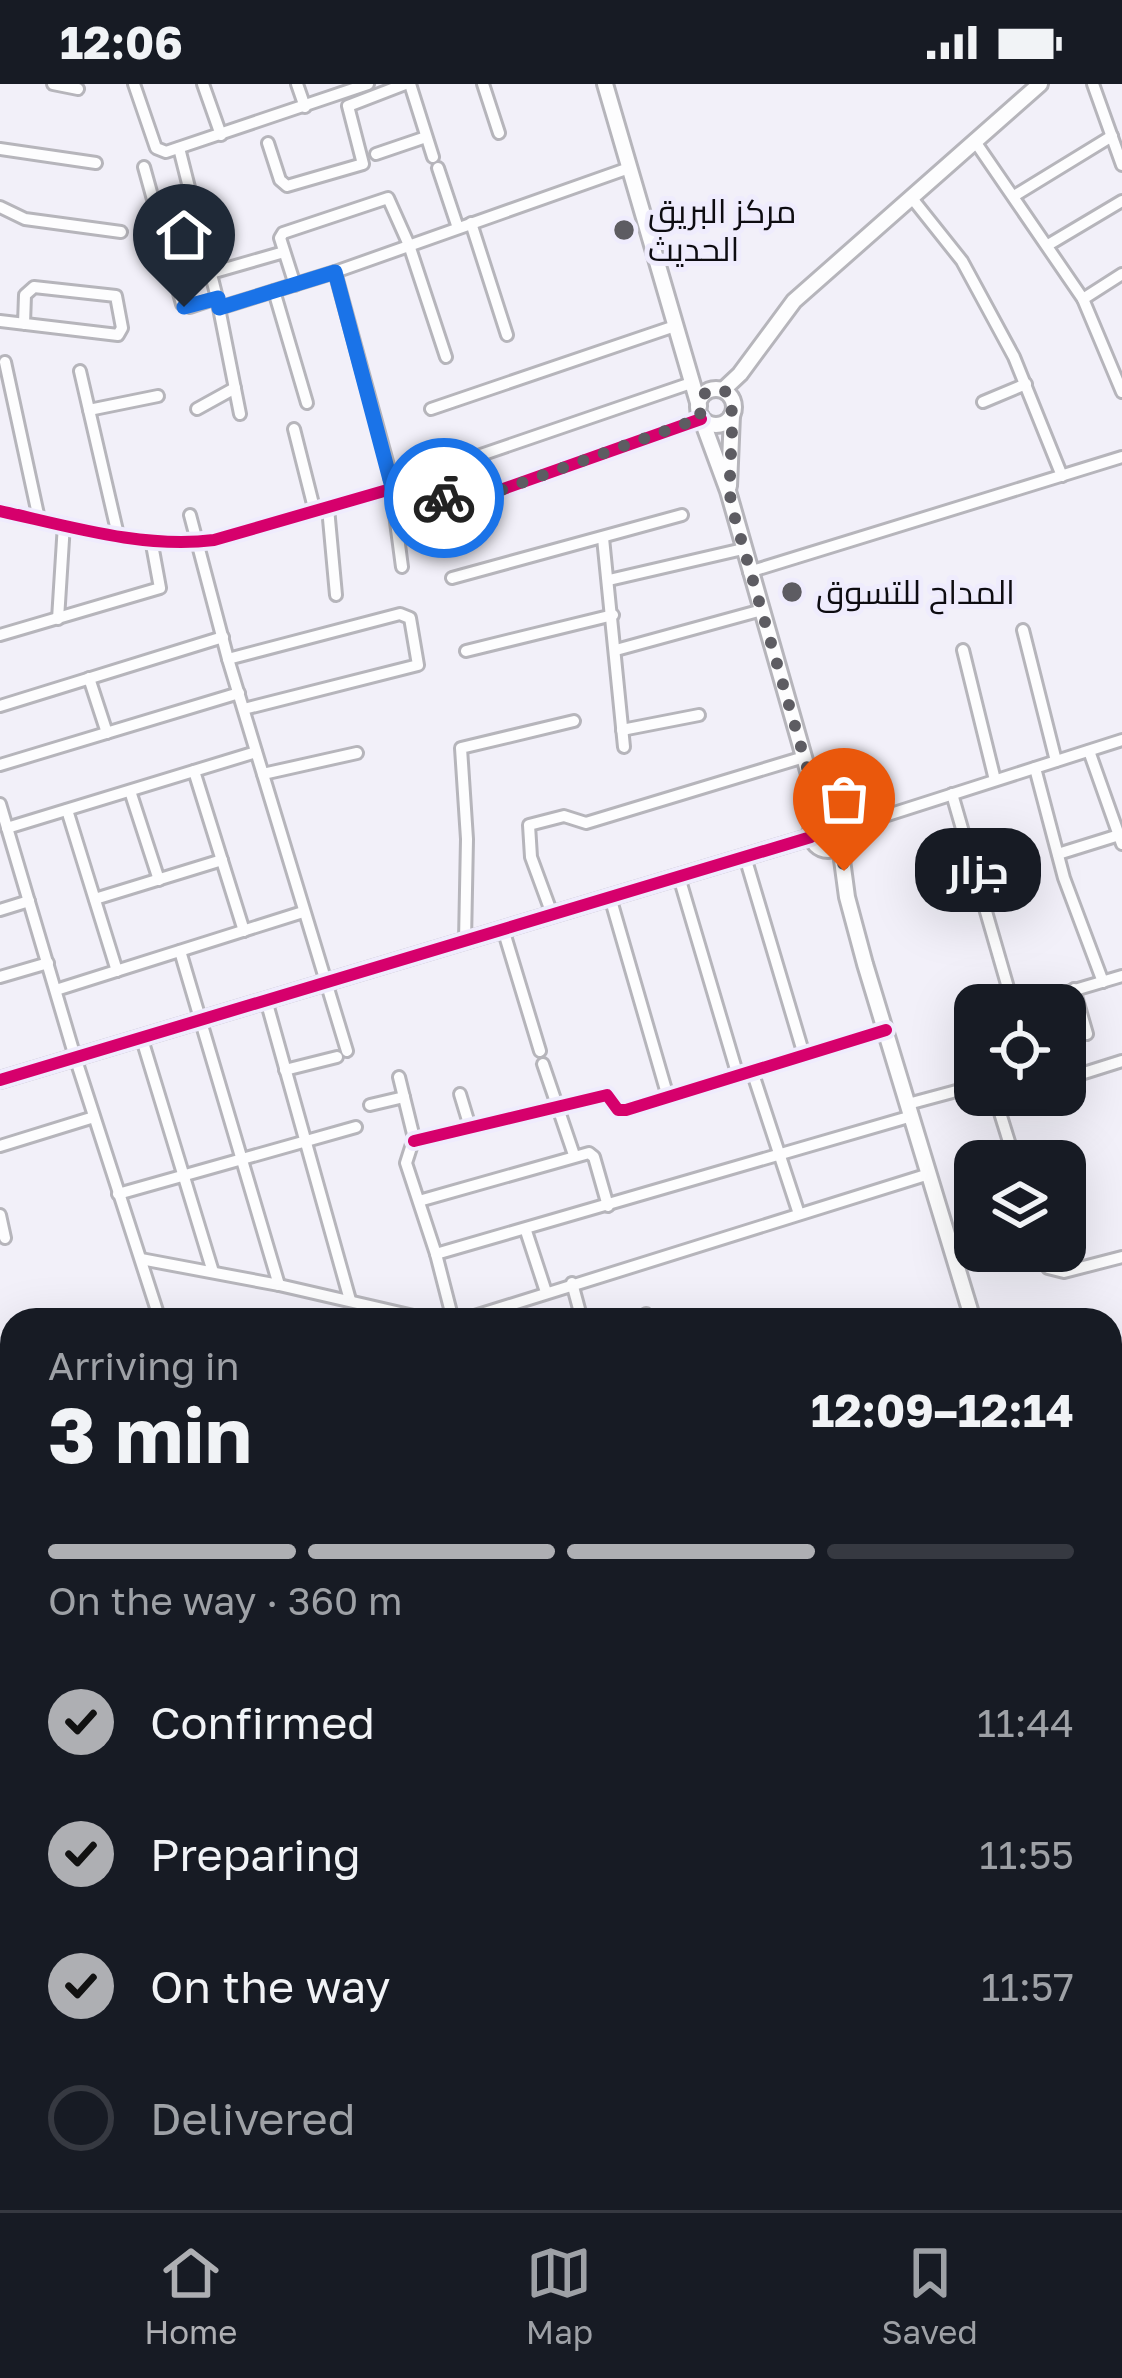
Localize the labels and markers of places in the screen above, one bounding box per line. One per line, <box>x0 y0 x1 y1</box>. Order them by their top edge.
pin <box>133 184 235 307</box>
place label: مركز البريق الحديث <box>648 191 796 268</box>
marker: مركز البريق الحديث <box>611 217 637 243</box>
place label: المداح للتسوق <box>816 572 1015 615</box>
marker: المداح للتسوق <box>779 579 805 605</box>
pin <box>793 748 895 871</box>
callout: جزار <box>916 829 1042 913</box>

